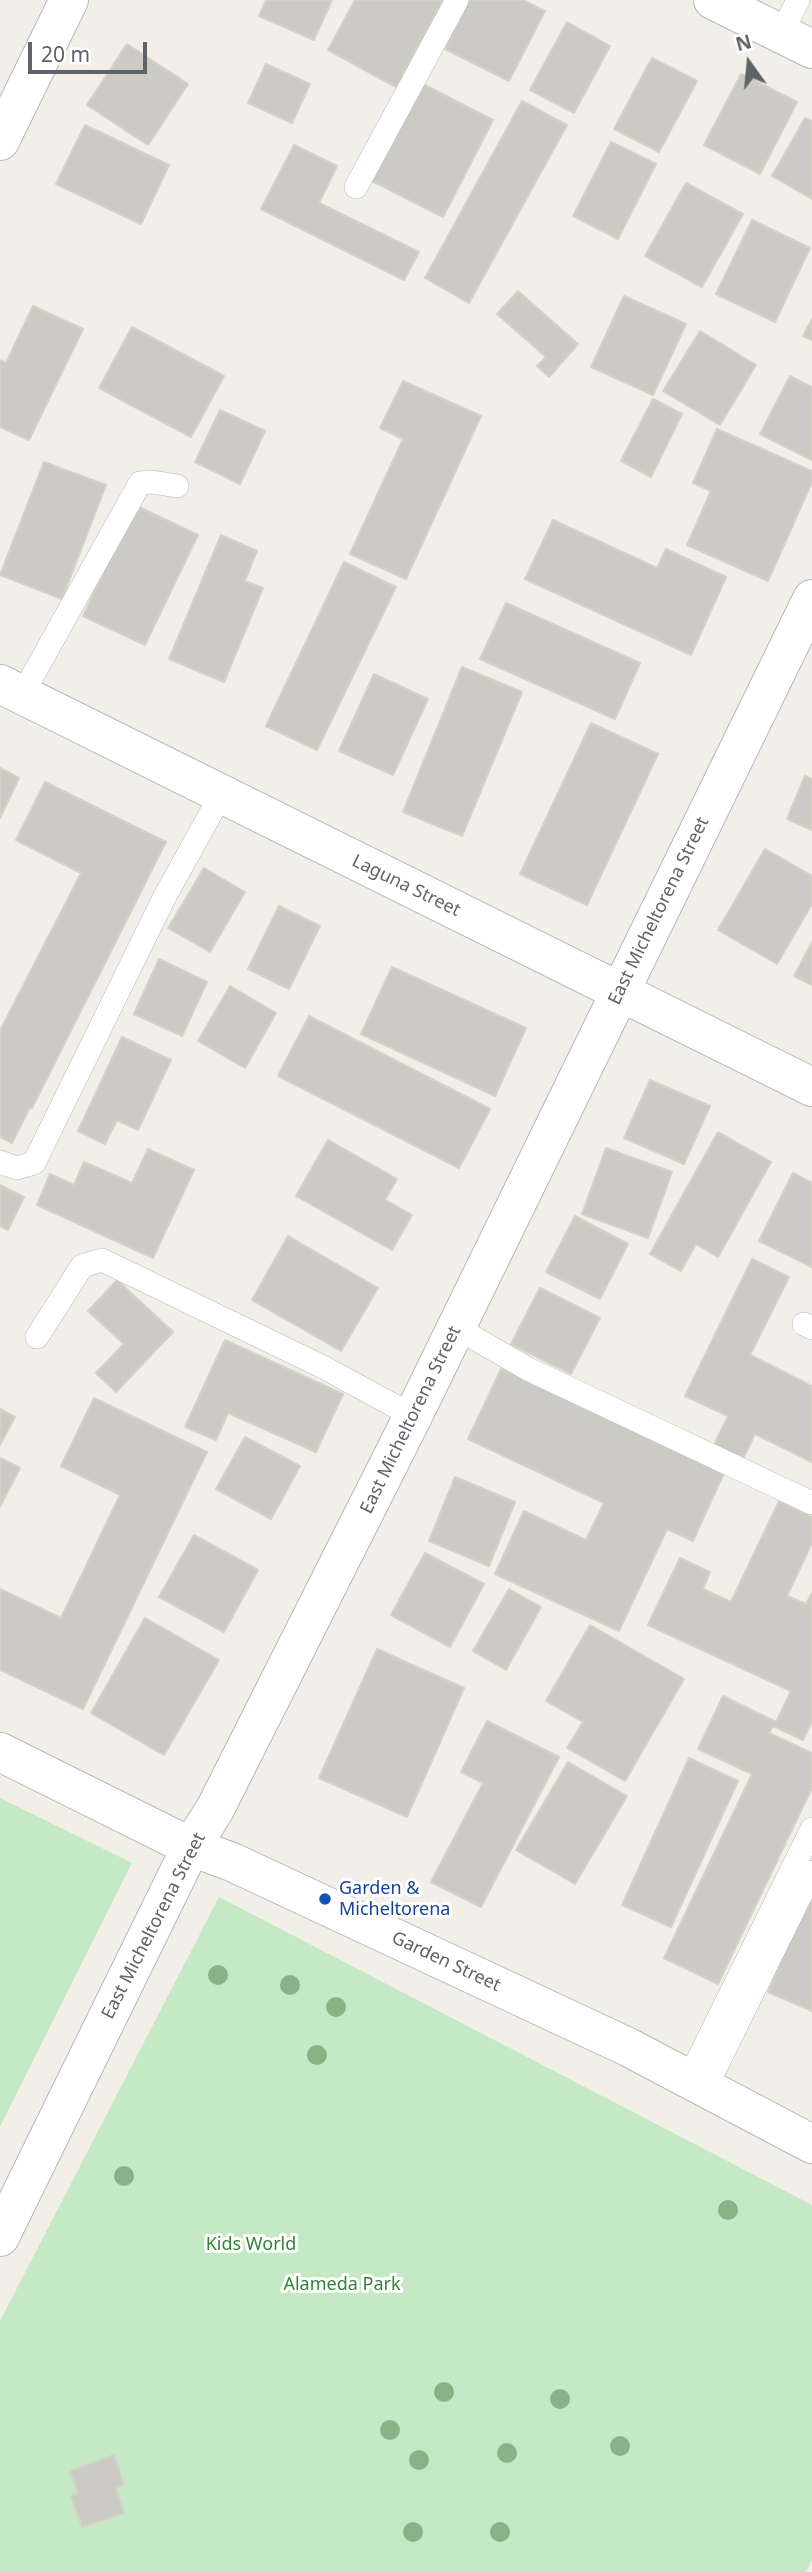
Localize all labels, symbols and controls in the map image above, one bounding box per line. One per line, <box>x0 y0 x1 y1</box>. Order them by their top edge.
scale bar <box>32 28 150 72</box>
north arrow <box>714 28 784 98</box>
text: N <box>733 28 754 57</box>
text: 20 m <box>41 40 90 68</box>
street label: East Micheltorena Street <box>604 814 714 1008</box>
street label: Laguna Street <box>348 850 464 922</box>
street label: East Micheltorena Street <box>356 1323 466 1517</box>
street label: East Micheltorena Street <box>98 1829 210 2023</box>
place label: Garden & Micheltorena <box>339 1878 450 1920</box>
marker: Garden & Micheltorena <box>317 1891 333 1907</box>
street label: Garden Street <box>388 1927 504 1997</box>
park label: Kids World <box>206 2234 296 2256</box>
park label: Alameda Park <box>283 2274 401 2296</box>

